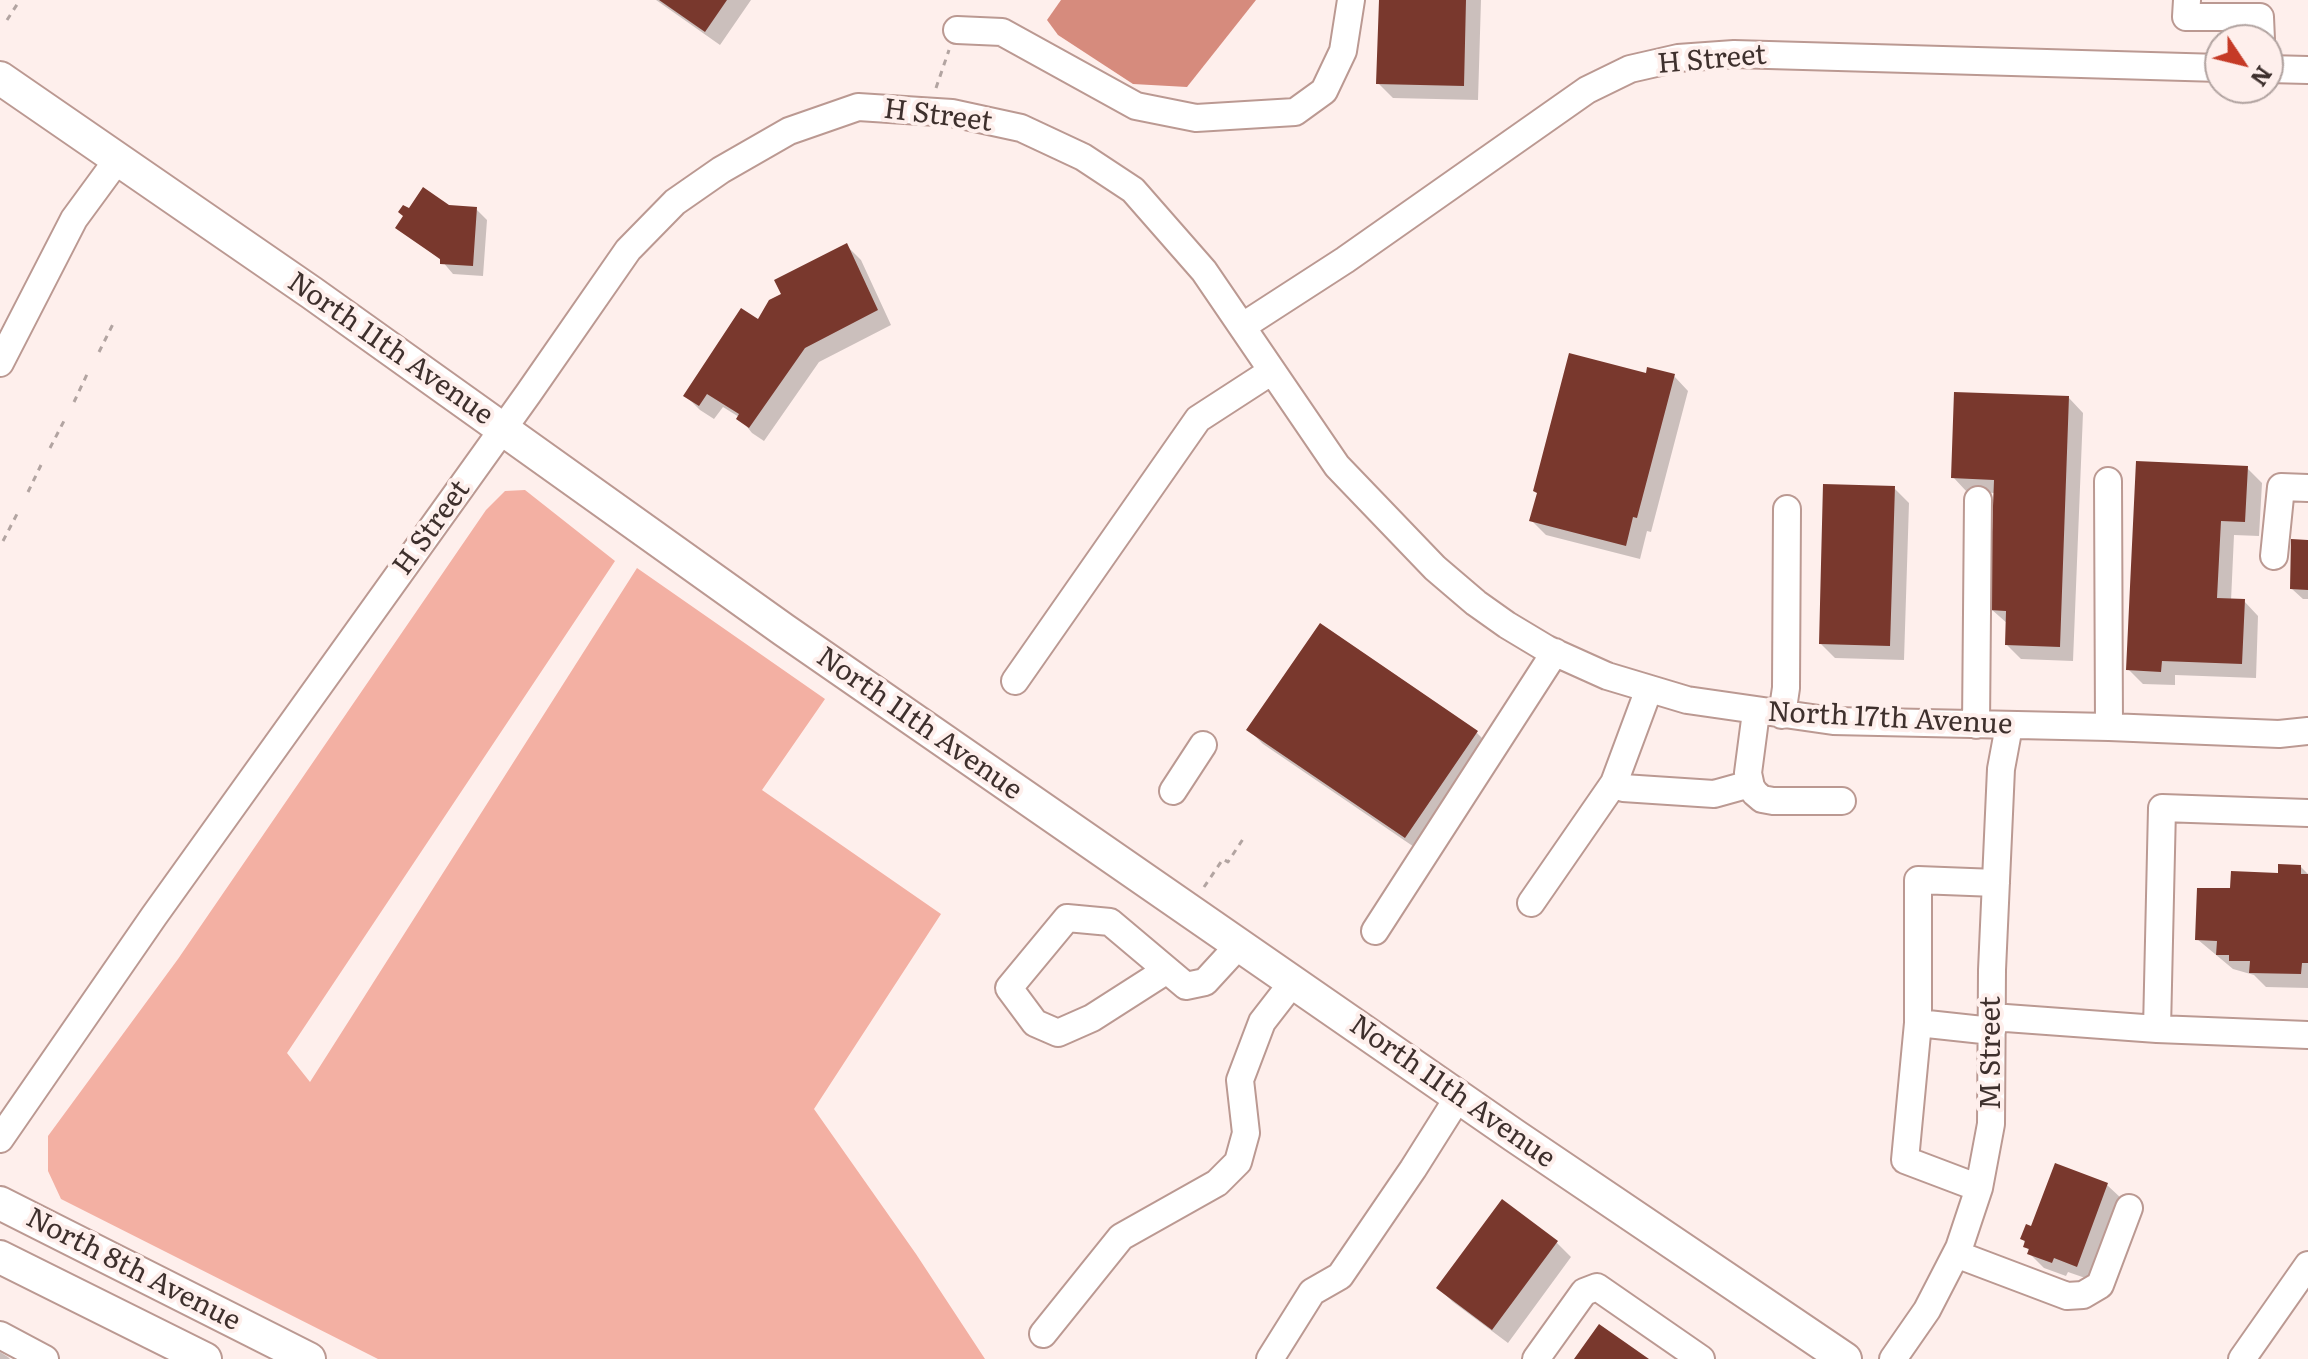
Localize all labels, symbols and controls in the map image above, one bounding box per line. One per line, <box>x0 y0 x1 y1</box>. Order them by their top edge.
north arrow <box>2204 24 2284 104</box>
street label: H Street <box>1656 39 1768 81</box>
text: N <box>2244 60 2281 94</box>
street label: H Street <box>882 93 994 139</box>
street label: North 11th Avenue <box>281 265 499 433</box>
street label: H Street <box>386 474 478 582</box>
street label: North 11th Avenue <box>810 640 1028 808</box>
street label: North 17th Avenue <box>1767 696 2013 742</box>
street label: M Street <box>1975 996 2009 1110</box>
street label: North 11th Avenue <box>1343 1008 1561 1176</box>
street label: North 8th Avenue <box>20 1201 246 1339</box>

